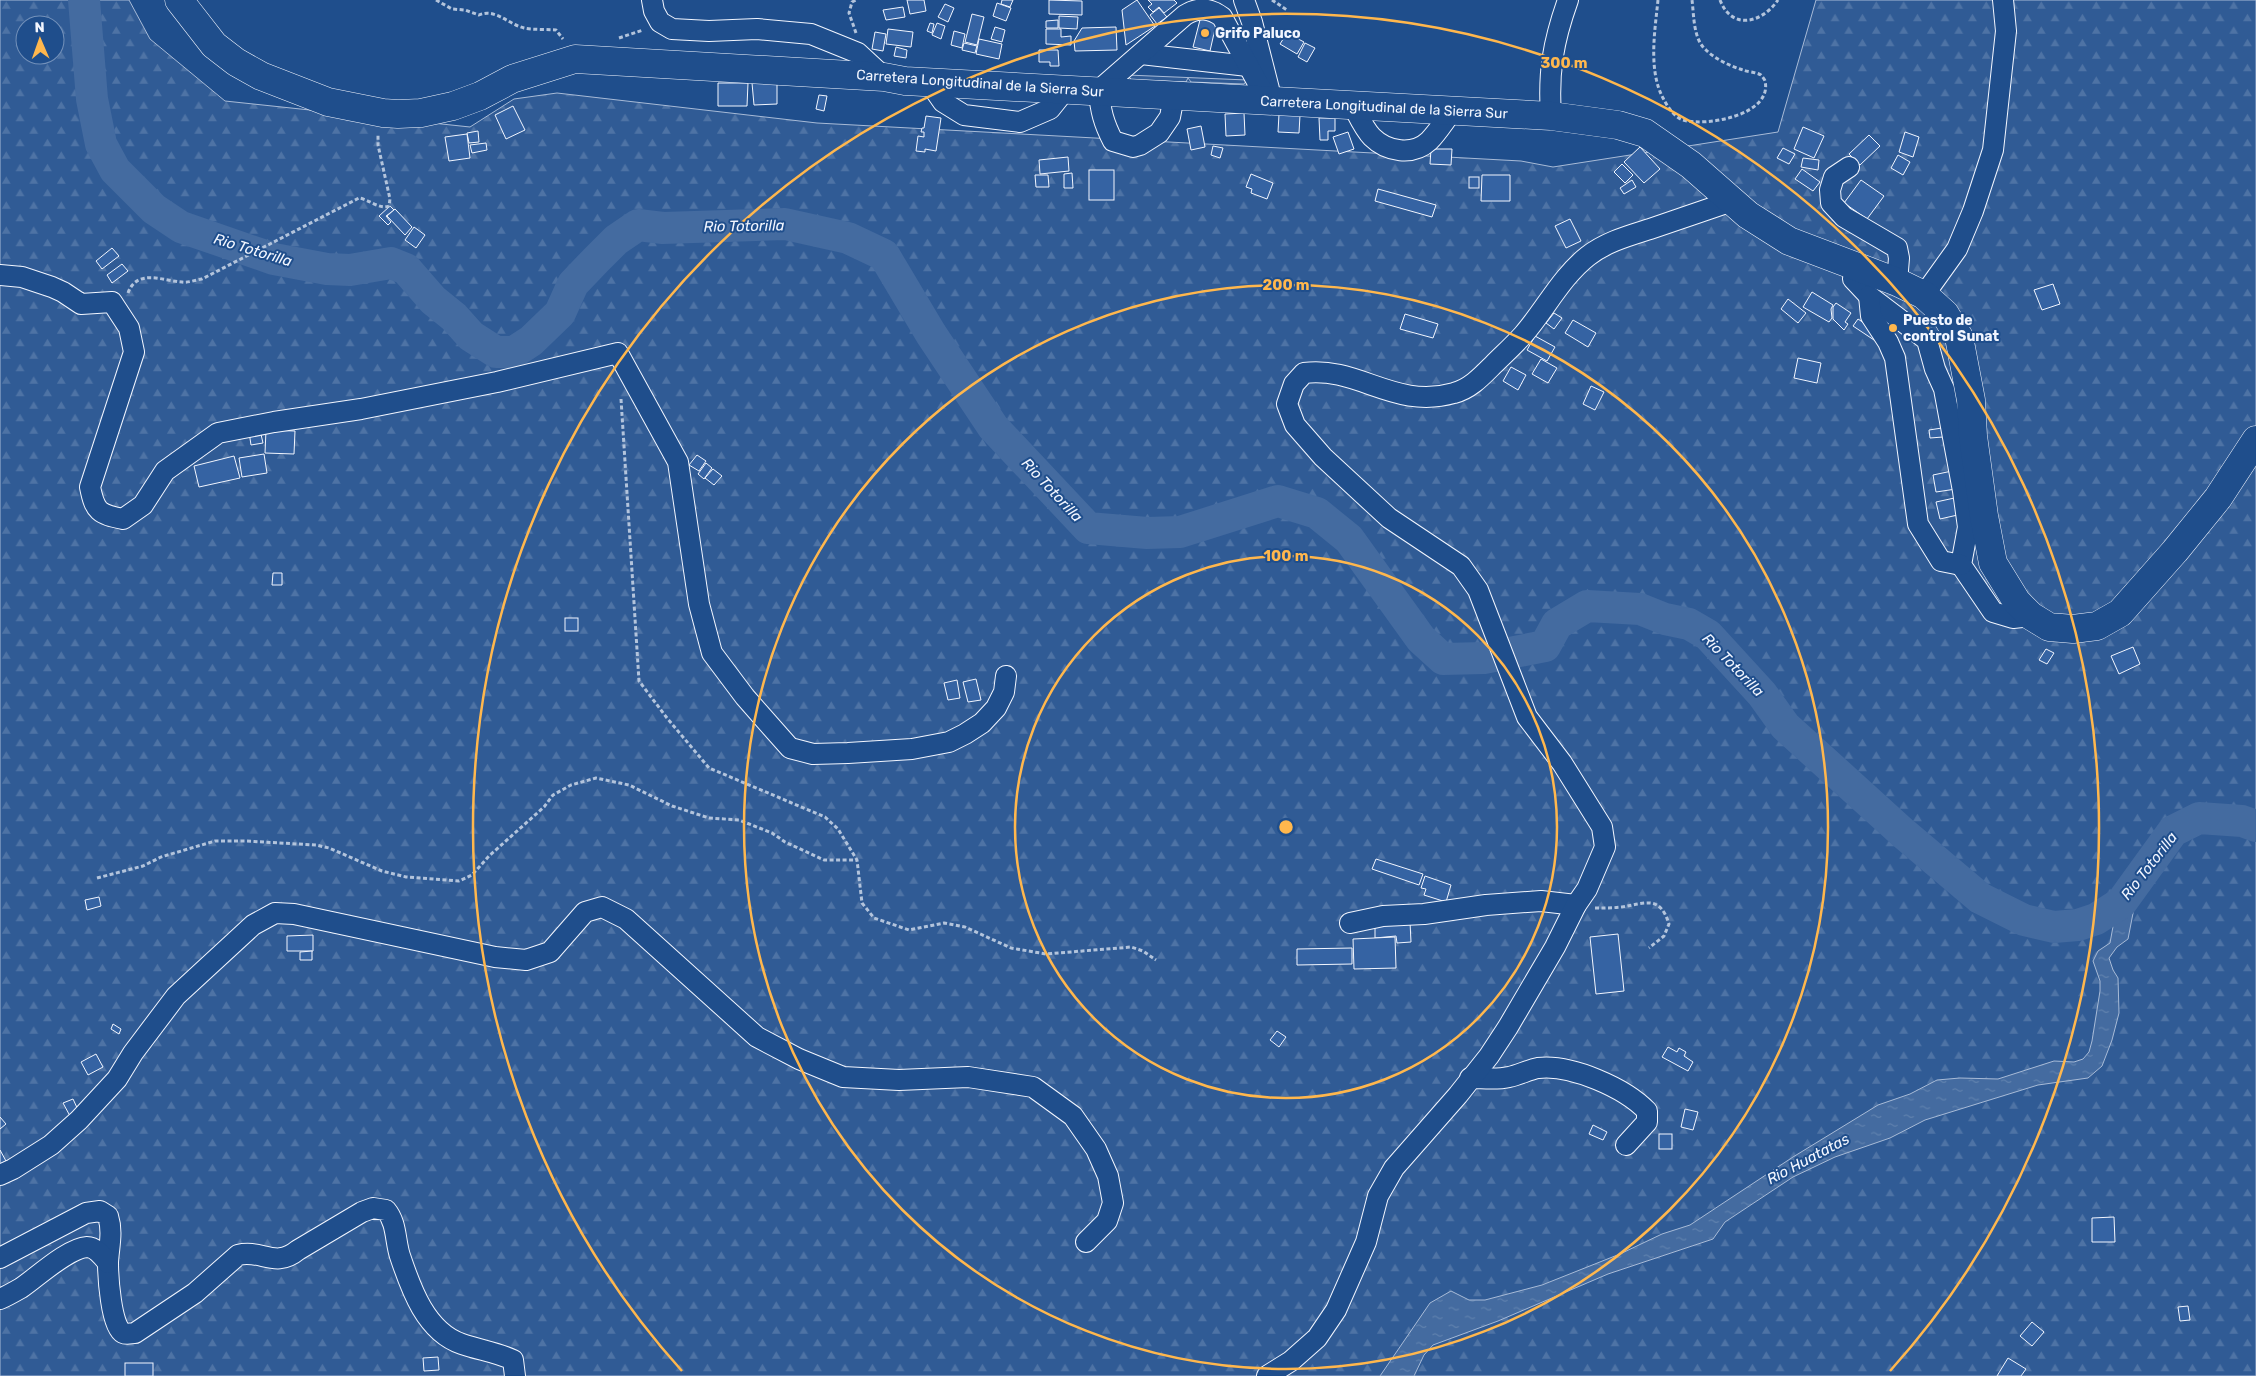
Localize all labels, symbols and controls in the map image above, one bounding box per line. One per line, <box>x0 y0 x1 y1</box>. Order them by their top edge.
north arrow <box>15 15 65 65</box>
text: N <box>34 19 45 36</box>
place label: Grifo Paluco <box>1215 25 1300 42</box>
marker: Grifo Paluco <box>1199 27 1211 39</box>
text: 300 m <box>1540 54 1588 72</box>
street label: Carretera Longitudinal de la Sierra Sur <box>856 66 1105 101</box>
street label: Carretera Longitudinal de la Sierra Sur <box>1260 93 1509 123</box>
water label: Rio Totorilla <box>703 216 785 236</box>
water label: Rio Totorilla <box>212 230 295 271</box>
text: 200 m <box>1262 276 1310 294</box>
place label: Puesto de control Sunat <box>1903 312 2000 345</box>
marker: Puesto de control Sunat <box>1887 322 1899 334</box>
water label: Rio Totorilla <box>1018 454 1086 526</box>
text: 100 m <box>1264 547 1308 565</box>
water label: Rio Totorilla <box>1698 630 1768 701</box>
centre of rings <box>1277 818 1295 836</box>
water label: Rio Totorilla <box>2117 828 2181 903</box>
water label: Rio Huatatas <box>1764 1130 1853 1188</box>

